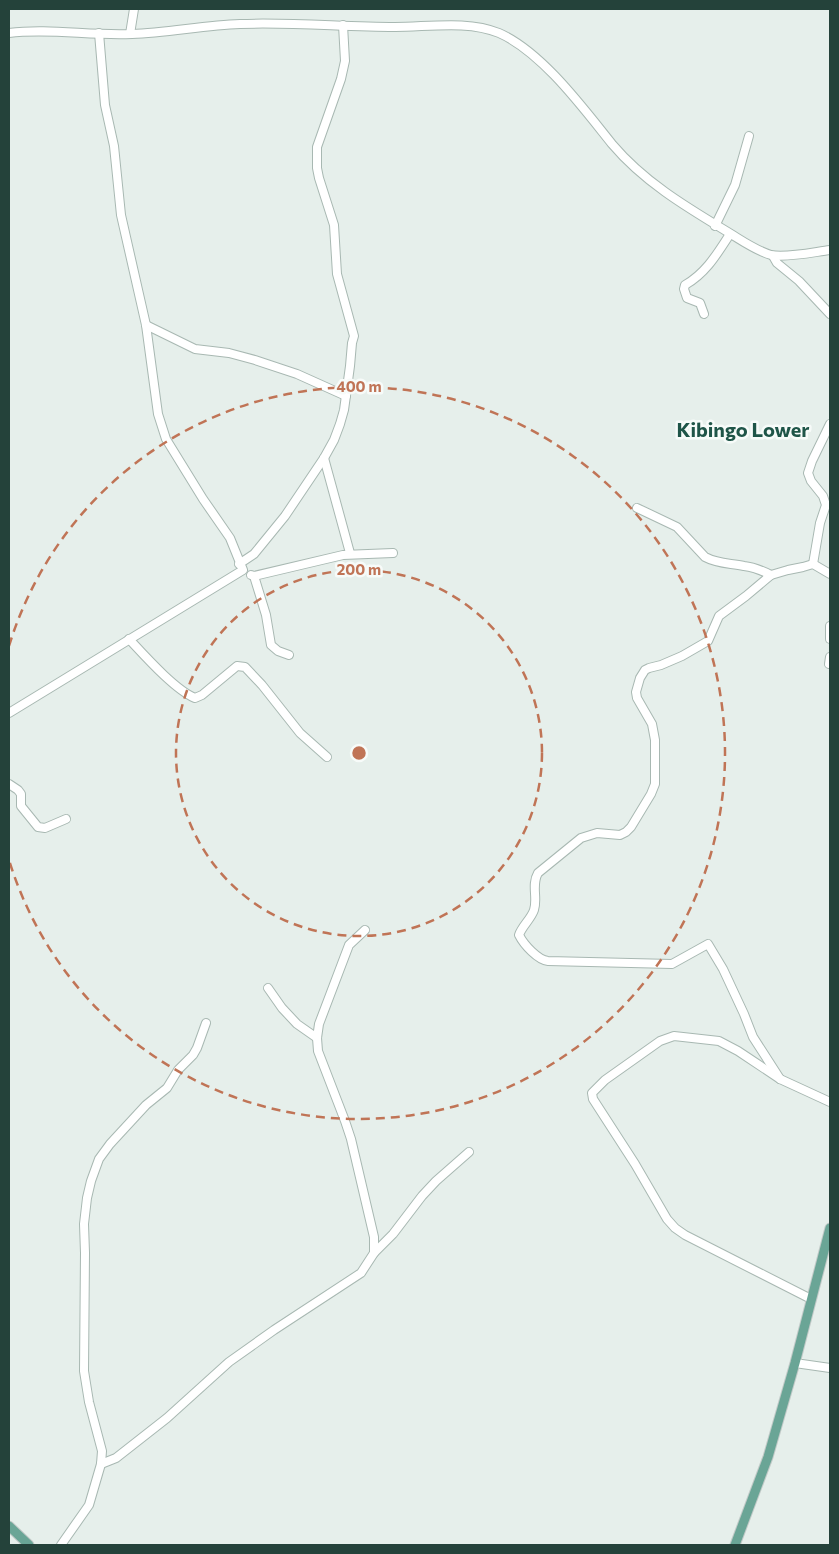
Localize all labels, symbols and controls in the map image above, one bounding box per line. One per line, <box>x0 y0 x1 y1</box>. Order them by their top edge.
text: 400 m <box>336 377 382 395</box>
district label: Kibingo Lower <box>676 417 810 441</box>
text: 200 m <box>337 560 381 578</box>
centre of rings <box>350 744 368 762</box>

